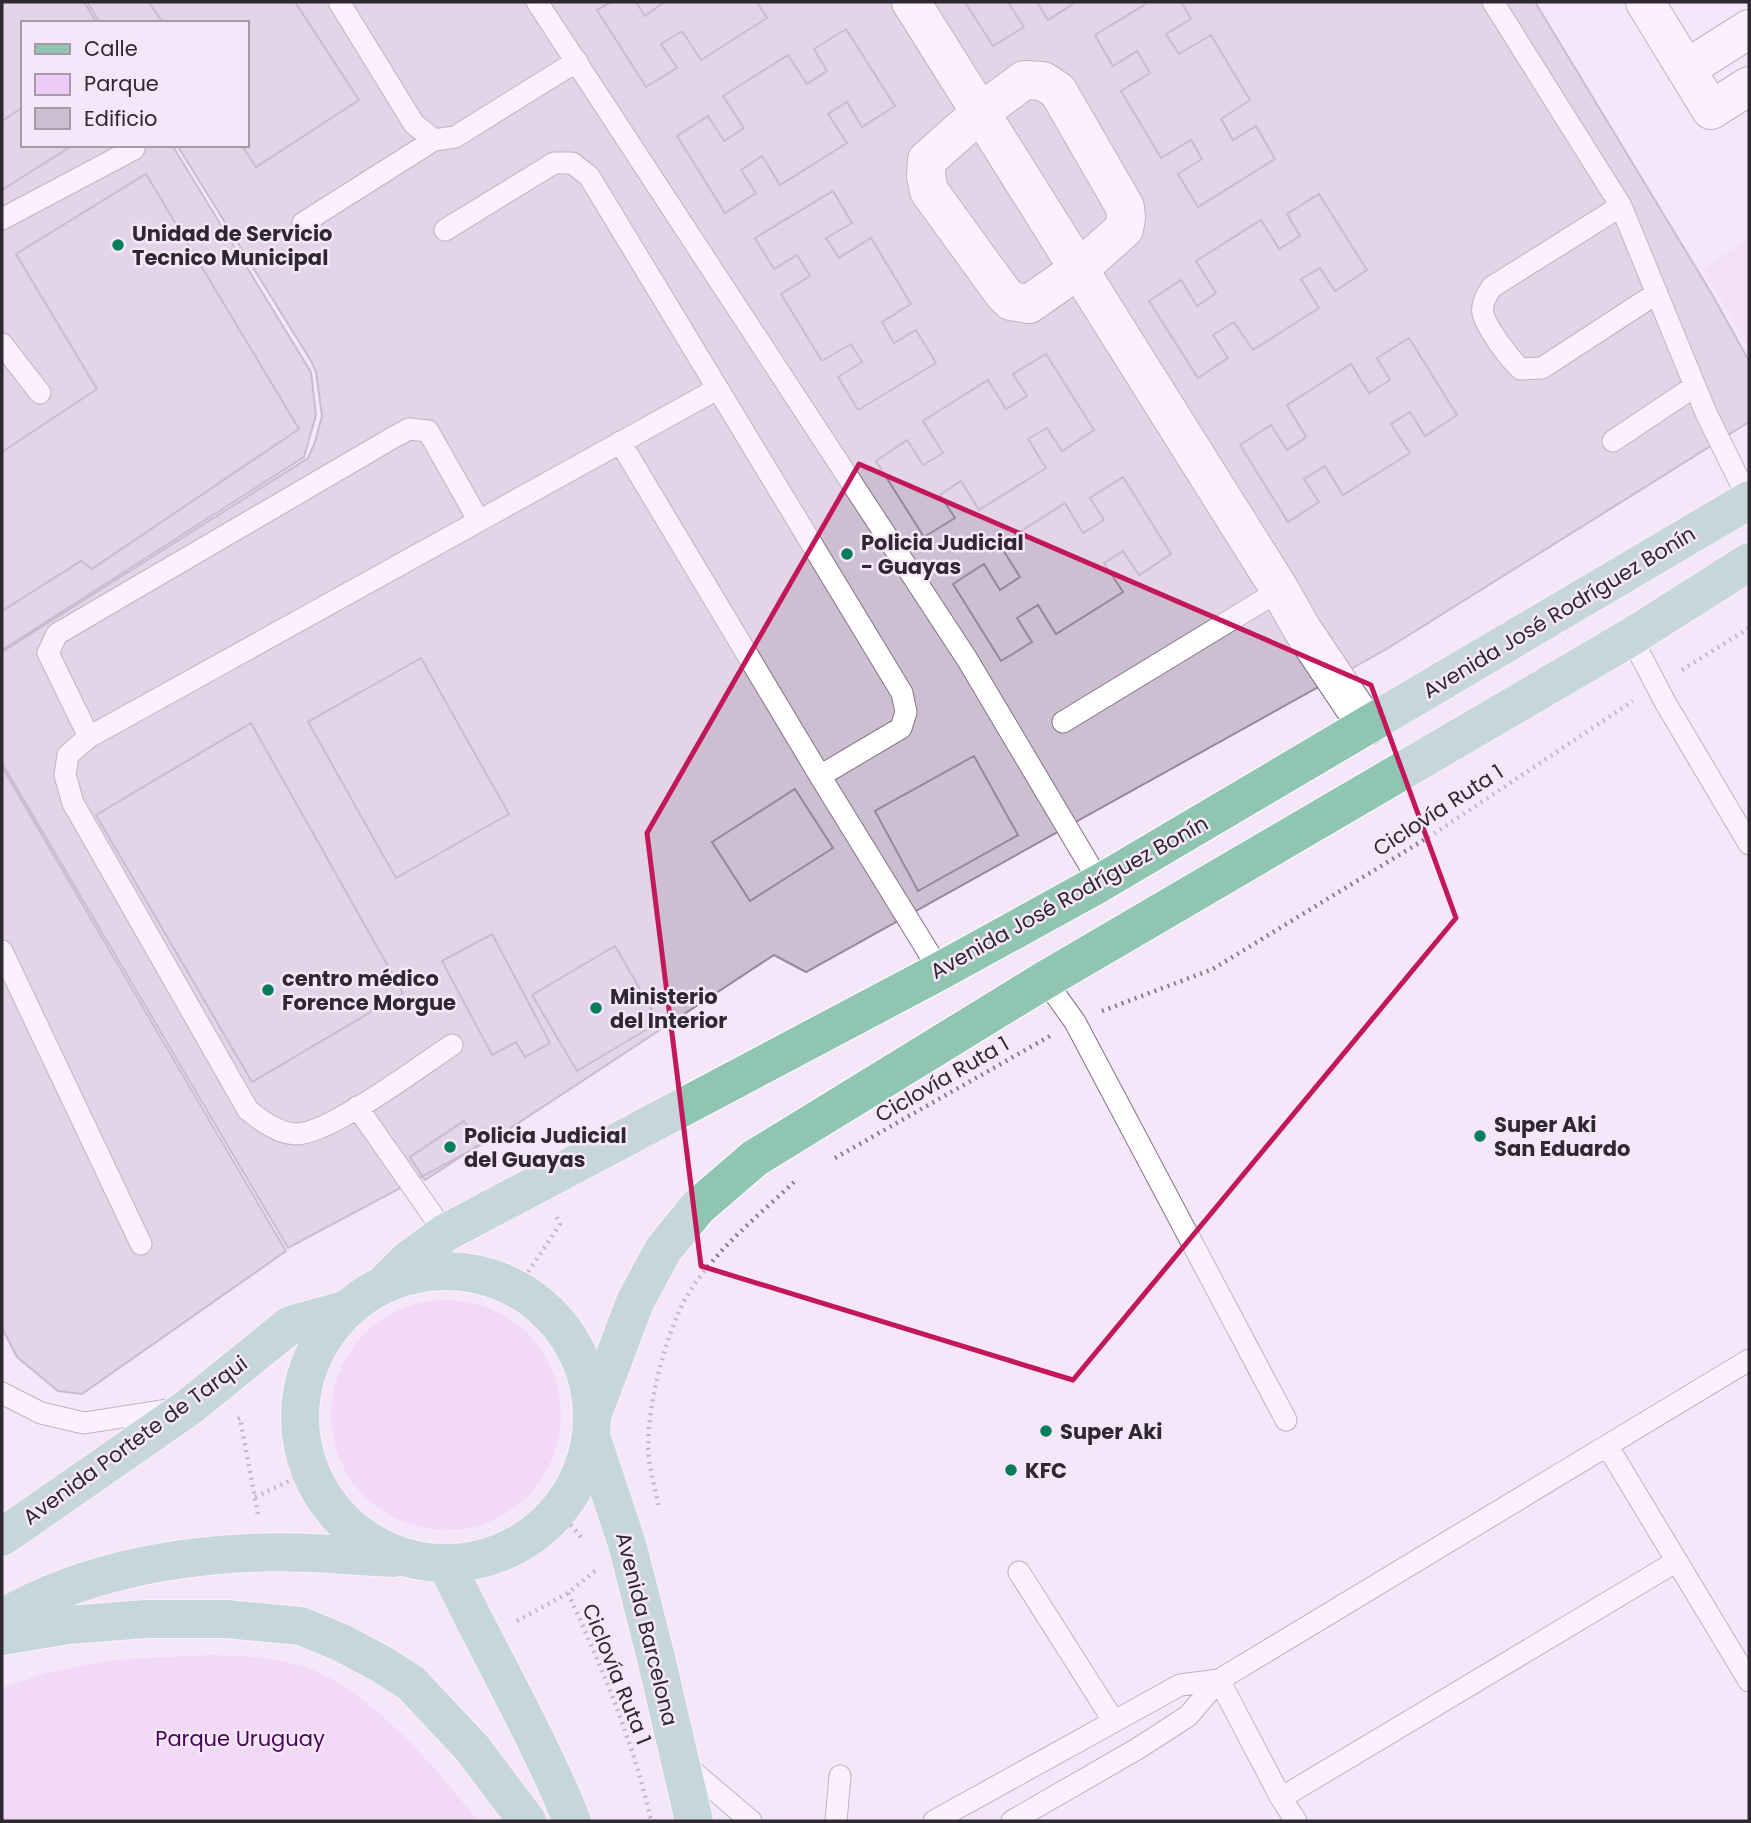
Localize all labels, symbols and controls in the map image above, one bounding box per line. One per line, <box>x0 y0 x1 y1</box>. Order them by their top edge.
legend <box>21 21 248 147</box>
text: Calle <box>84 34 138 63</box>
text: Parque <box>84 69 159 98</box>
text: Edificio <box>84 104 158 133</box>
place label: Unidad de Servicio Tecnico Municipal <box>132 219 333 272</box>
marker: Unidad de Servicio Tecnico Municipal <box>110 237 126 253</box>
street label: Avenida José Rodríguez Bonín <box>1417 519 1701 705</box>
place label: Policia Judicial - Guayas <box>861 528 1024 581</box>
marker: Policia Judicial - Guayas <box>839 546 855 562</box>
street label: Ciclovía Ruta 1 <box>1367 757 1509 863</box>
street label: Avenida José Rodríguez Bonín <box>925 808 1213 986</box>
place label: centro médico Forence Morgue <box>282 964 456 1017</box>
marker: centro médico Forence Morgue <box>260 982 276 998</box>
place label: Ministerio del Interior <box>610 982 727 1035</box>
marker: Ministerio del Interior <box>588 1000 604 1016</box>
street label: Ciclovía Ruta 1 <box>870 1029 1014 1129</box>
place label: Super Aki San Eduardo <box>1494 1110 1630 1163</box>
place label: Policia Judicial del Guayas <box>464 1121 627 1174</box>
marker: Super Aki San Eduardo <box>1472 1128 1488 1144</box>
marker: Policia Judicial del Guayas <box>442 1139 458 1155</box>
street label: Avenida Portete de Tarqui <box>17 1349 253 1531</box>
place label: Super Aki <box>1060 1417 1162 1446</box>
marker: Super Aki <box>1038 1423 1054 1439</box>
place label: KFC <box>1025 1456 1067 1485</box>
marker: KFC <box>1003 1462 1019 1478</box>
street label: Avenida Barcelona <box>609 1529 685 1729</box>
street label: Ciclovía Ruta 1 <box>575 1599 659 1749</box>
park label: Parque Uruguay <box>155 1724 325 1753</box>

